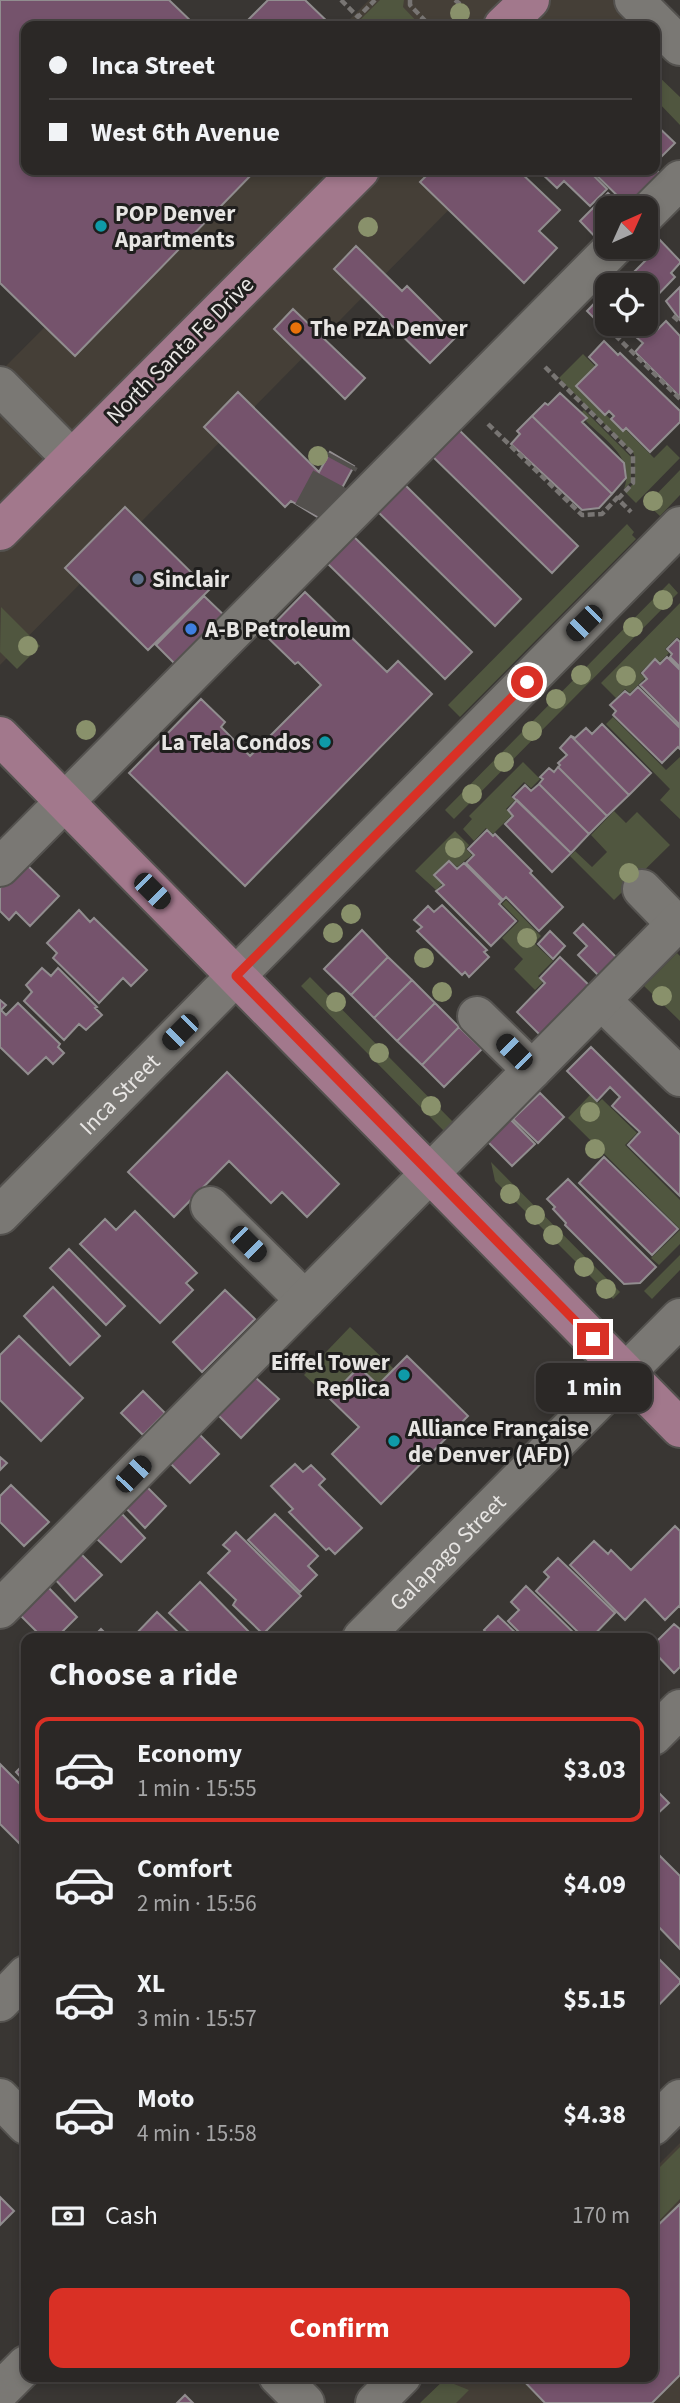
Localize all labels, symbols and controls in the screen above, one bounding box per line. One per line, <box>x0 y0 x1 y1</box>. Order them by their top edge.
text: Inca Street <box>91 47 215 84</box>
text: West 6th Avenue <box>91 114 280 151</box>
north arrow <box>595 196 658 259</box>
map controls <box>595 196 658 336</box>
place label: POP Denver Apartments <box>114 197 236 256</box>
marker: POP Denver Apartments <box>93 218 109 234</box>
street label: North Santa Fe Drive <box>99 269 261 431</box>
button: locate <box>595 273 658 336</box>
place label: The PZA Denver <box>310 312 469 345</box>
marker: The PZA Denver <box>288 320 304 336</box>
place label: Sinclair <box>152 563 230 596</box>
marker: Sinclair <box>130 571 146 587</box>
car <box>562 601 607 645</box>
place label: A-B Petroleum <box>204 613 351 646</box>
marker: A-B Petroleum <box>183 621 199 637</box>
route start <box>511 666 543 698</box>
place label: La Tela Condos <box>161 726 311 759</box>
marker: La Tela Condos <box>317 734 333 750</box>
car <box>130 869 175 913</box>
car <box>158 1010 203 1054</box>
car <box>492 1030 537 1074</box>
street label: Inca Street <box>72 1046 167 1142</box>
car <box>226 1222 271 1266</box>
route end <box>577 1323 609 1355</box>
place label: Eiffel Tower Replica <box>271 1346 391 1405</box>
callout: 1 min <box>535 1364 651 1412</box>
marker: Eiffel Tower Replica <box>396 1367 412 1383</box>
text: 1 min <box>566 1371 622 1404</box>
place label: Alliance Française de Denver (AFD) <box>407 1412 589 1471</box>
marker: Alliance Française de Denver (AFD) <box>386 1433 402 1449</box>
car <box>111 1452 156 1496</box>
street label: Galapago Street <box>382 1486 513 1618</box>
text: Choose a ride <box>49 1652 238 1698</box>
text: Economy <box>137 1735 242 1772</box>
icon: car <box>53 1738 116 1801</box>
text: $3.03 <box>563 1751 626 1788</box>
text: 1 min · 15:55 <box>137 1772 257 1805</box>
text: Comfort <box>137 1850 232 1887</box>
icon: car <box>53 1853 116 1916</box>
text: $4.09 <box>563 1866 626 1903</box>
text: 2 min · 15:56 <box>137 1887 257 1920</box>
text: XL <box>137 1965 165 2002</box>
icon: car <box>53 1968 116 2031</box>
text: $5.15 <box>563 1981 626 2018</box>
text: 3 min · 15:57 <box>137 2002 257 2035</box>
text: Moto <box>137 2080 194 2117</box>
icon: car <box>53 2083 116 2146</box>
text: $4.38 <box>563 2096 626 2133</box>
text: 4 min · 15:58 <box>137 2117 257 2150</box>
icon: cash <box>49 2197 87 2235</box>
text: Cash <box>105 2197 158 2234</box>
text: 170 m <box>572 2199 630 2232</box>
button: Confirm <box>49 2288 630 2368</box>

